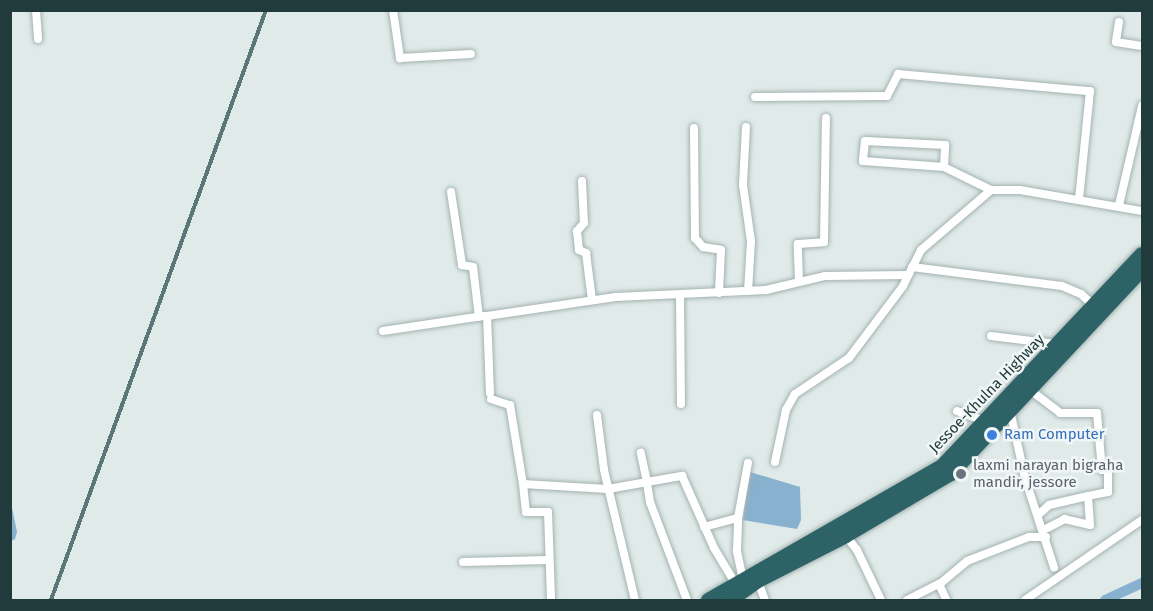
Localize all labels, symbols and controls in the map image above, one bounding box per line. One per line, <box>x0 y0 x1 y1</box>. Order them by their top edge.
street label: Jessoe-Khulna Highway <box>926 331 1048 457</box>
place label: Ram Computer <box>1004 426 1104 444</box>
marker: Ram Computer <box>985 428 999 442</box>
place label: laxmi narayan bigraha mandir, jessore <box>973 456 1123 491</box>
marker: laxmi narayan bigraha mandir, jessore <box>954 467 968 481</box>

